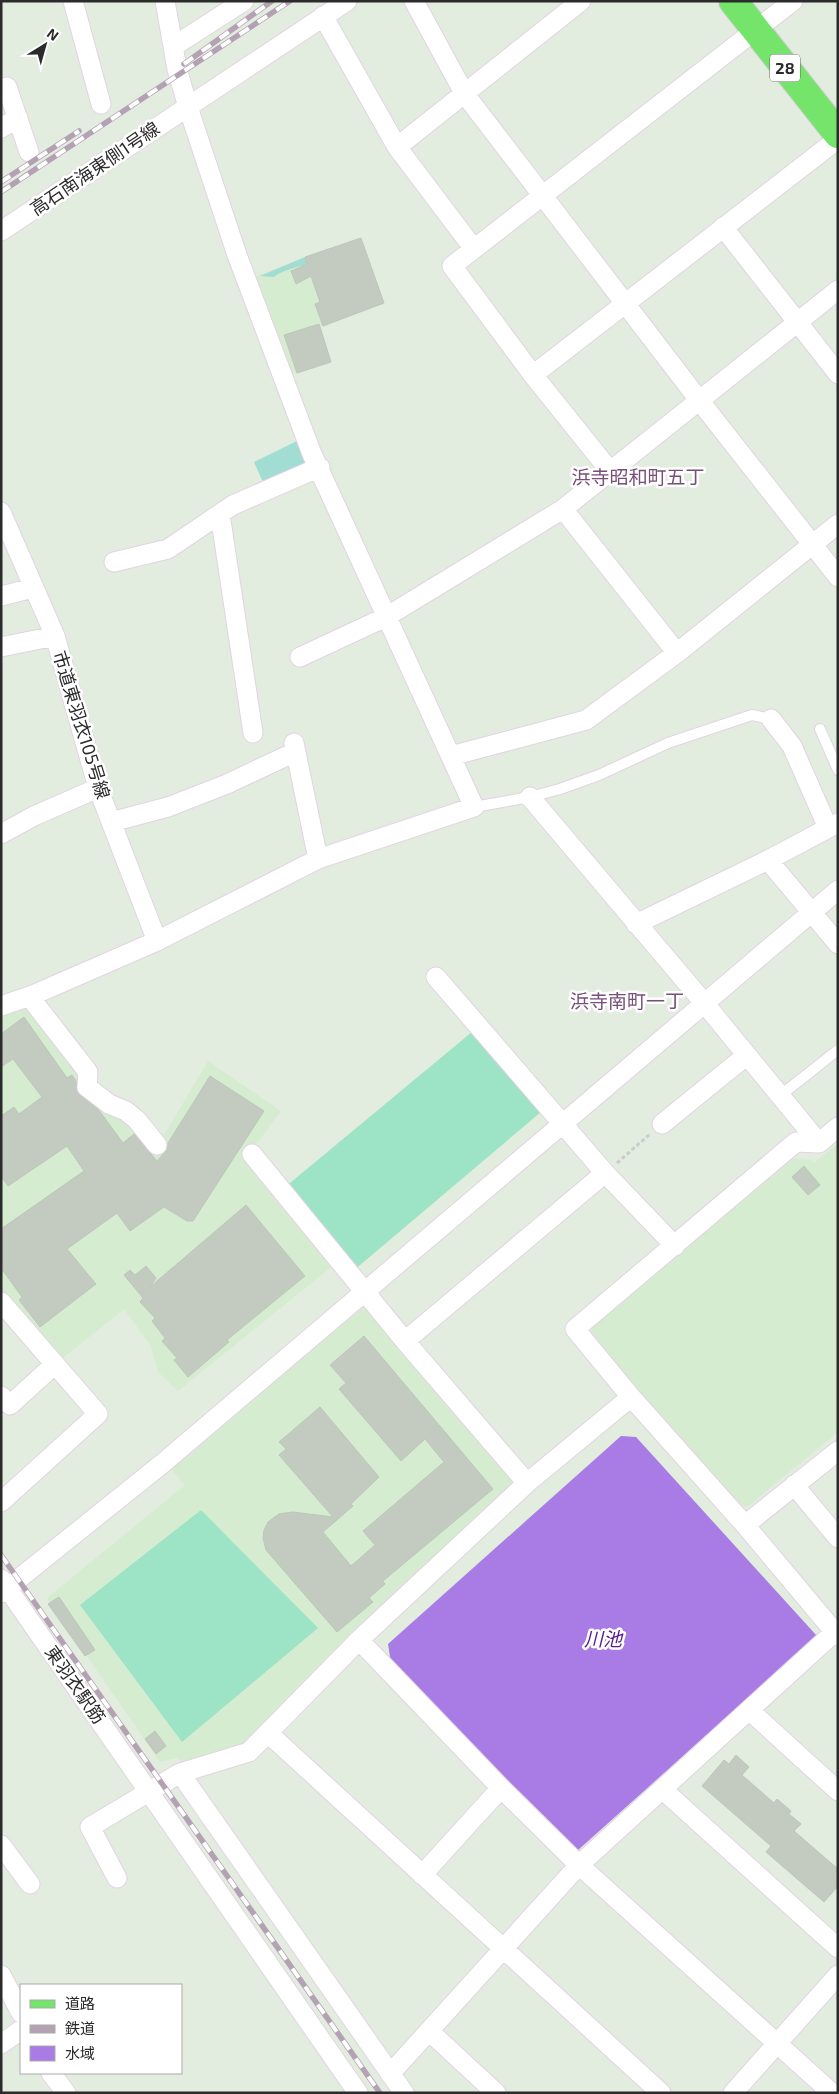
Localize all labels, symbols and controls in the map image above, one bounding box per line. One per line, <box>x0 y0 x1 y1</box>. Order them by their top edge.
north arrow <box>20 20 70 70</box>
text: N <box>44 24 62 44</box>
road number: 28 <box>770 54 800 82</box>
street label: 高石南海東側1号線 <box>26 117 163 220</box>
district label: 浜寺昭和町五丁 <box>571 465 705 488</box>
street label: 市道東羽衣105号線 <box>49 648 115 801</box>
district label: 浜寺南町一丁 <box>570 989 684 1012</box>
water label: 川池 <box>584 1627 624 1650</box>
street label: 東羽衣駅筋 <box>41 1641 111 1728</box>
legend <box>20 1984 182 2074</box>
text: 道路 <box>65 1994 95 2012</box>
text: 鉄道 <box>65 2019 95 2037</box>
text: 水域 <box>65 2044 95 2062</box>

